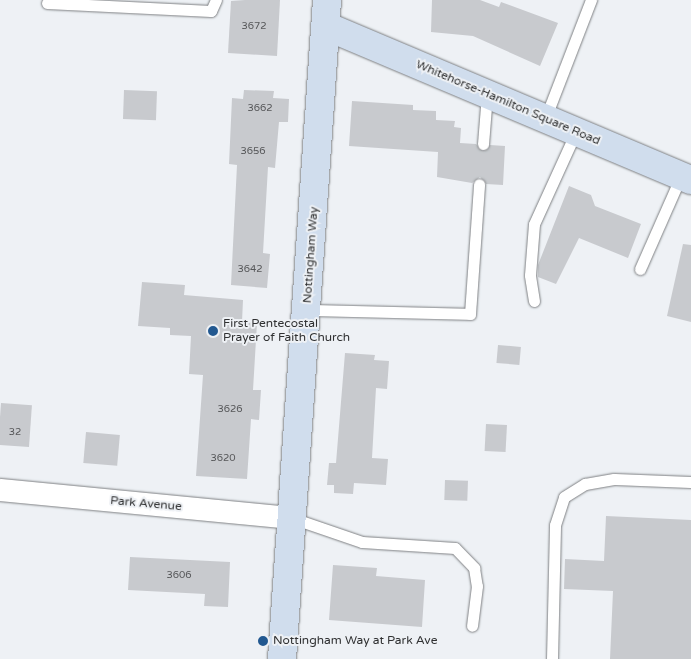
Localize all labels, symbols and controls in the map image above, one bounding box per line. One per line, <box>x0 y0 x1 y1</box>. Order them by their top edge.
house number: 3672 <box>241 21 267 33</box>
street label: Whitehorse-Hamilton Square Road <box>414 58 602 148</box>
house number: 3662 <box>247 103 273 115</box>
house number: 3656 <box>240 146 266 158</box>
street label: Nottingham Way <box>300 206 322 304</box>
house number: 3642 <box>237 264 263 276</box>
place label: First Pentecostal Prayer of Faith Church <box>223 317 350 345</box>
marker: First Pentecostal Prayer of Faith Church <box>207 325 219 337</box>
house number: 3626 <box>217 404 243 416</box>
house number: 32 <box>9 427 21 439</box>
house number: 3620 <box>210 453 236 465</box>
street label: Park Avenue <box>110 494 182 514</box>
house number: 3606 <box>166 570 192 582</box>
place label: Nottingham Way at Park Ave <box>273 634 437 648</box>
marker: Nottingham Way at Park Ave <box>257 635 269 647</box>

